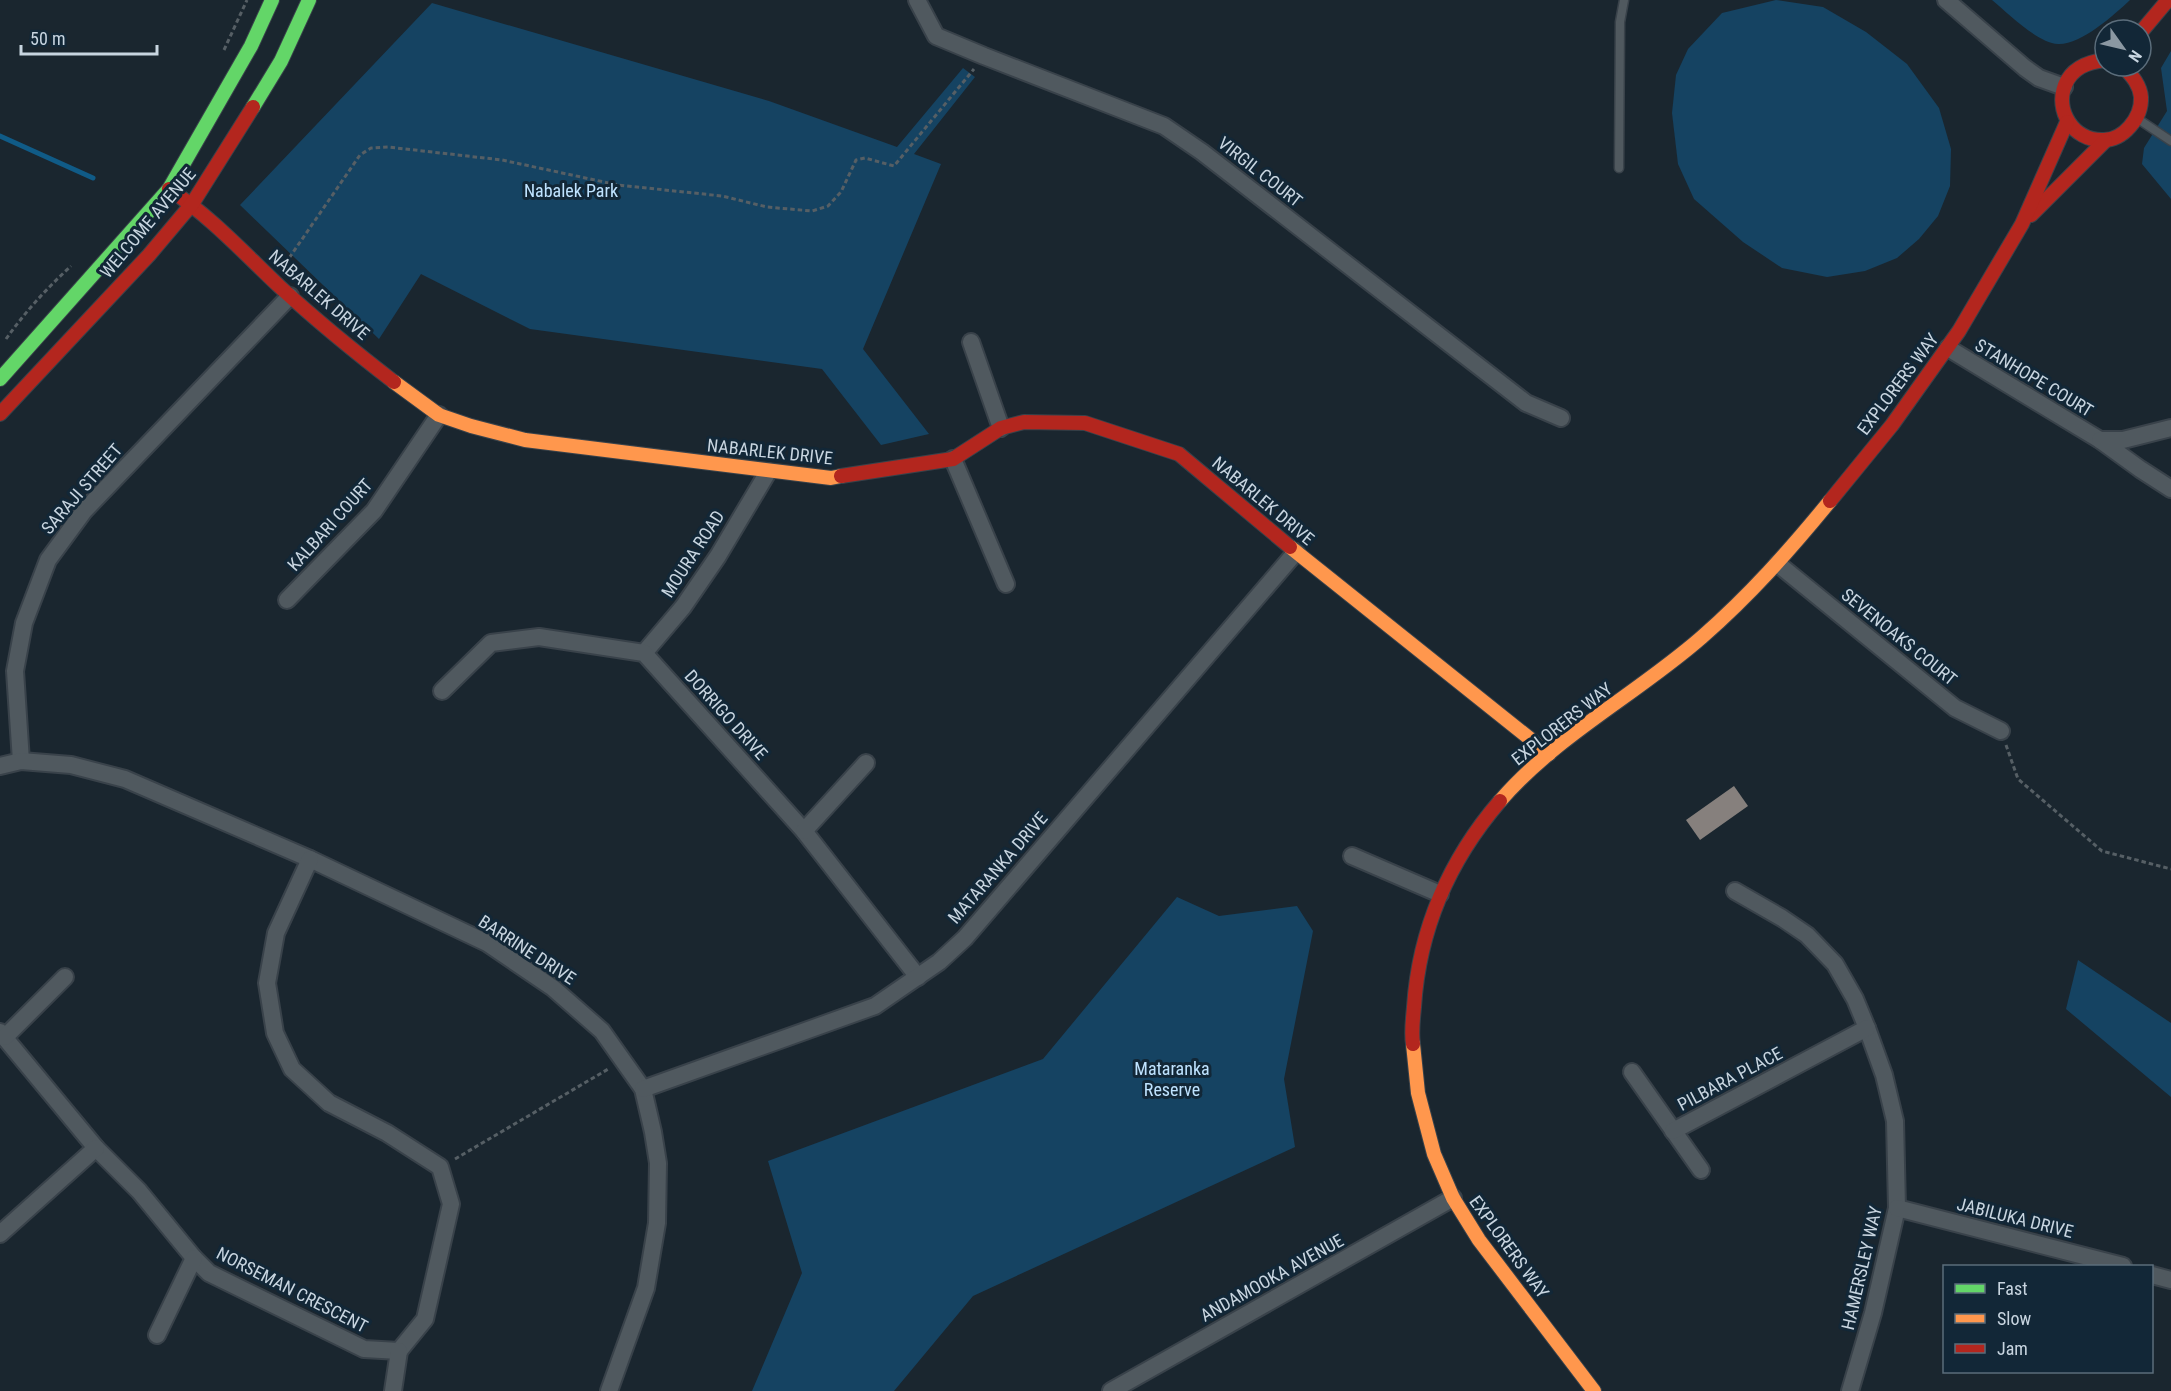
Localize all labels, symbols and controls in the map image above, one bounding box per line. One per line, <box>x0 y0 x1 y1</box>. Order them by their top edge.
scale bar <box>21 18 158 56</box>
north arrow <box>2093 18 2153 78</box>
text: 50 m <box>30 28 65 49</box>
text: N <box>2124 47 2146 65</box>
street label: VIRGIL COURT <box>1214 132 1307 211</box>
street label: WELCOME AVENUE <box>95 163 200 282</box>
park label: Nabalek Park <box>524 180 618 201</box>
street label: NABARLEK DRIVE <box>265 245 374 344</box>
street label: EXPLORERS WAY <box>1853 328 1943 439</box>
street label: STANHOPE COURT <box>1971 334 2097 421</box>
street label: NABARLEK DRIVE <box>706 434 834 469</box>
street label: SARAJI STREET <box>37 439 127 538</box>
street label: NABARLEK DRIVE <box>1208 452 1318 549</box>
street label: KALBARI COURT <box>283 474 376 575</box>
street label: MOURA ROAD <box>657 506 728 601</box>
street label: SEVENOAKS COURT <box>1837 584 1961 689</box>
street label: DORRIGO DRIVE <box>681 665 772 764</box>
street label: EXPLORERS WAY <box>1507 678 1616 769</box>
street label: MATARANKA DRIVE <box>943 808 1052 928</box>
street label: BARRINE DRIVE <box>475 910 580 989</box>
street label: PILBARA PLACE <box>1674 1042 1786 1115</box>
park label: Mataranka Reserve <box>1134 1058 1210 1100</box>
street label: EXPLORERS WAY <box>1465 1191 1554 1302</box>
street label: JABILUKA DRIVE <box>1955 1193 2075 1242</box>
street label: HAMERSLEY WAY <box>1837 1203 1886 1332</box>
street label: ANDAMOOKA AVENUE <box>1197 1229 1347 1326</box>
street label: NORSEMAN CRESCENT <box>213 1242 371 1337</box>
legend <box>1943 1265 2153 1373</box>
text: Fast <box>1997 1278 2028 1299</box>
text: Slow <box>1997 1308 2032 1329</box>
text: Jam <box>1997 1338 2028 1359</box>

